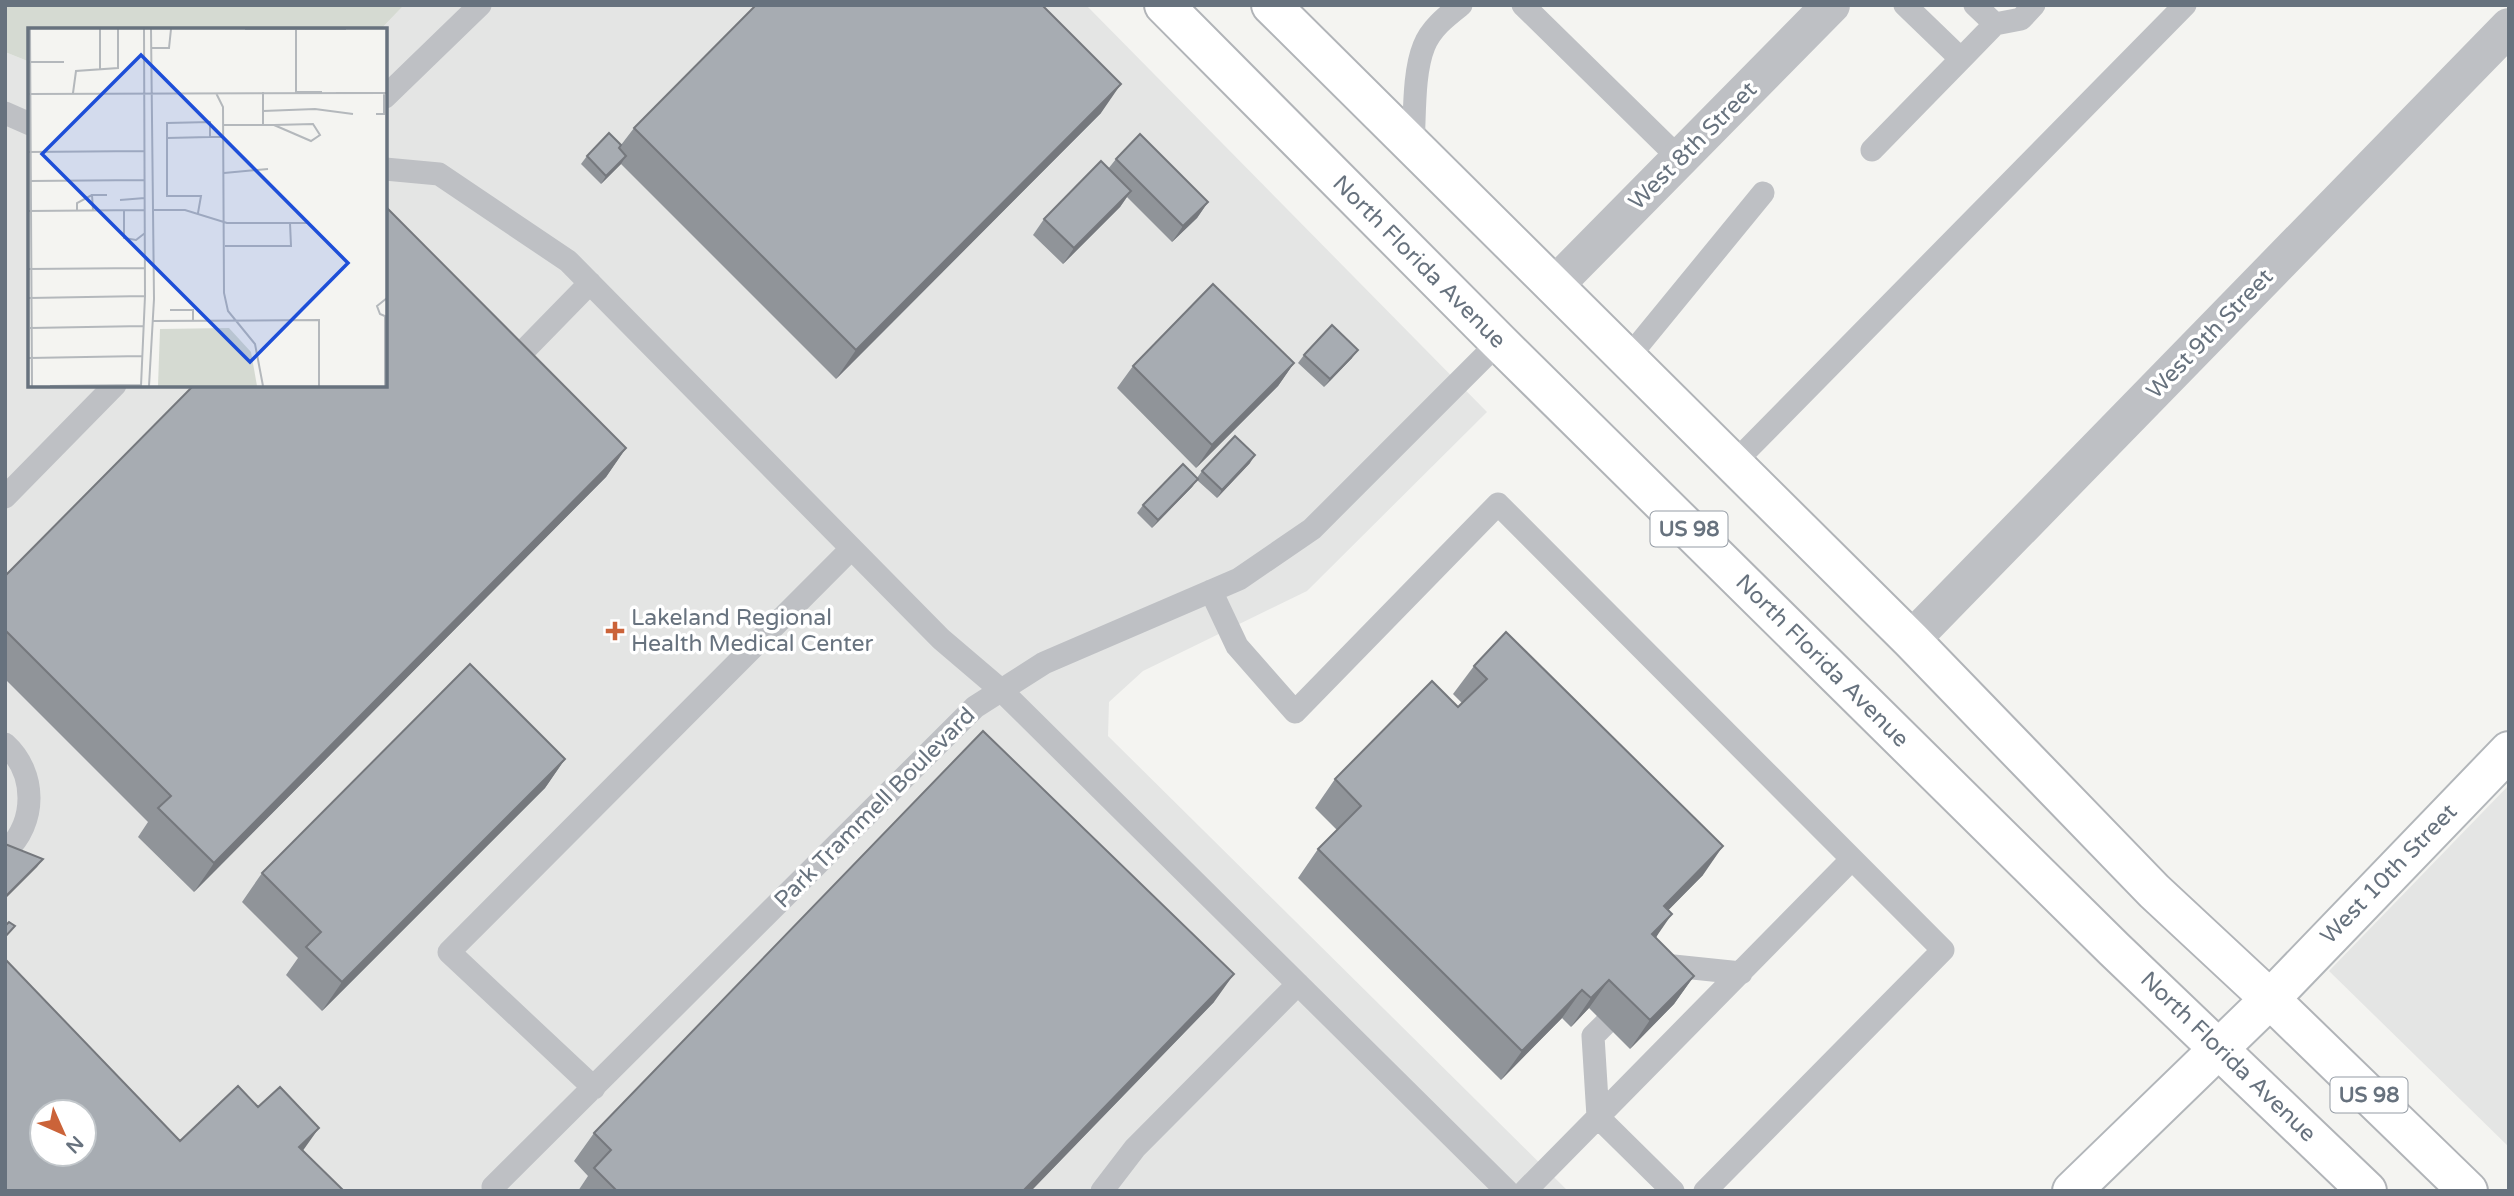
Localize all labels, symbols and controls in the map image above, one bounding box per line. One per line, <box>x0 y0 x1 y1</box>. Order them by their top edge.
inset map <box>28 28 387 387</box>
street label: West 8th Street <box>1623 76 1763 216</box>
street label: North Florida Avenue <box>1327 170 1511 354</box>
street label: West 9th Street <box>2141 263 2279 405</box>
road number: US 98 <box>1650 512 1728 546</box>
street label: North Florida Avenue <box>1730 569 1914 753</box>
place label: Lakeland Regional Health Medical Center <box>631 604 874 658</box>
marker: Lakeland Regional Health Medical Center <box>605 621 625 641</box>
street label: Park Trammell Boulevard <box>769 702 981 914</box>
street label: West 10th Street <box>2315 798 2463 950</box>
street label: North Florida Avenue <box>2134 966 2322 1148</box>
road number: US 98 <box>2330 1078 2408 1112</box>
north arrow <box>28 1098 98 1168</box>
text: N <box>61 1131 87 1157</box>

